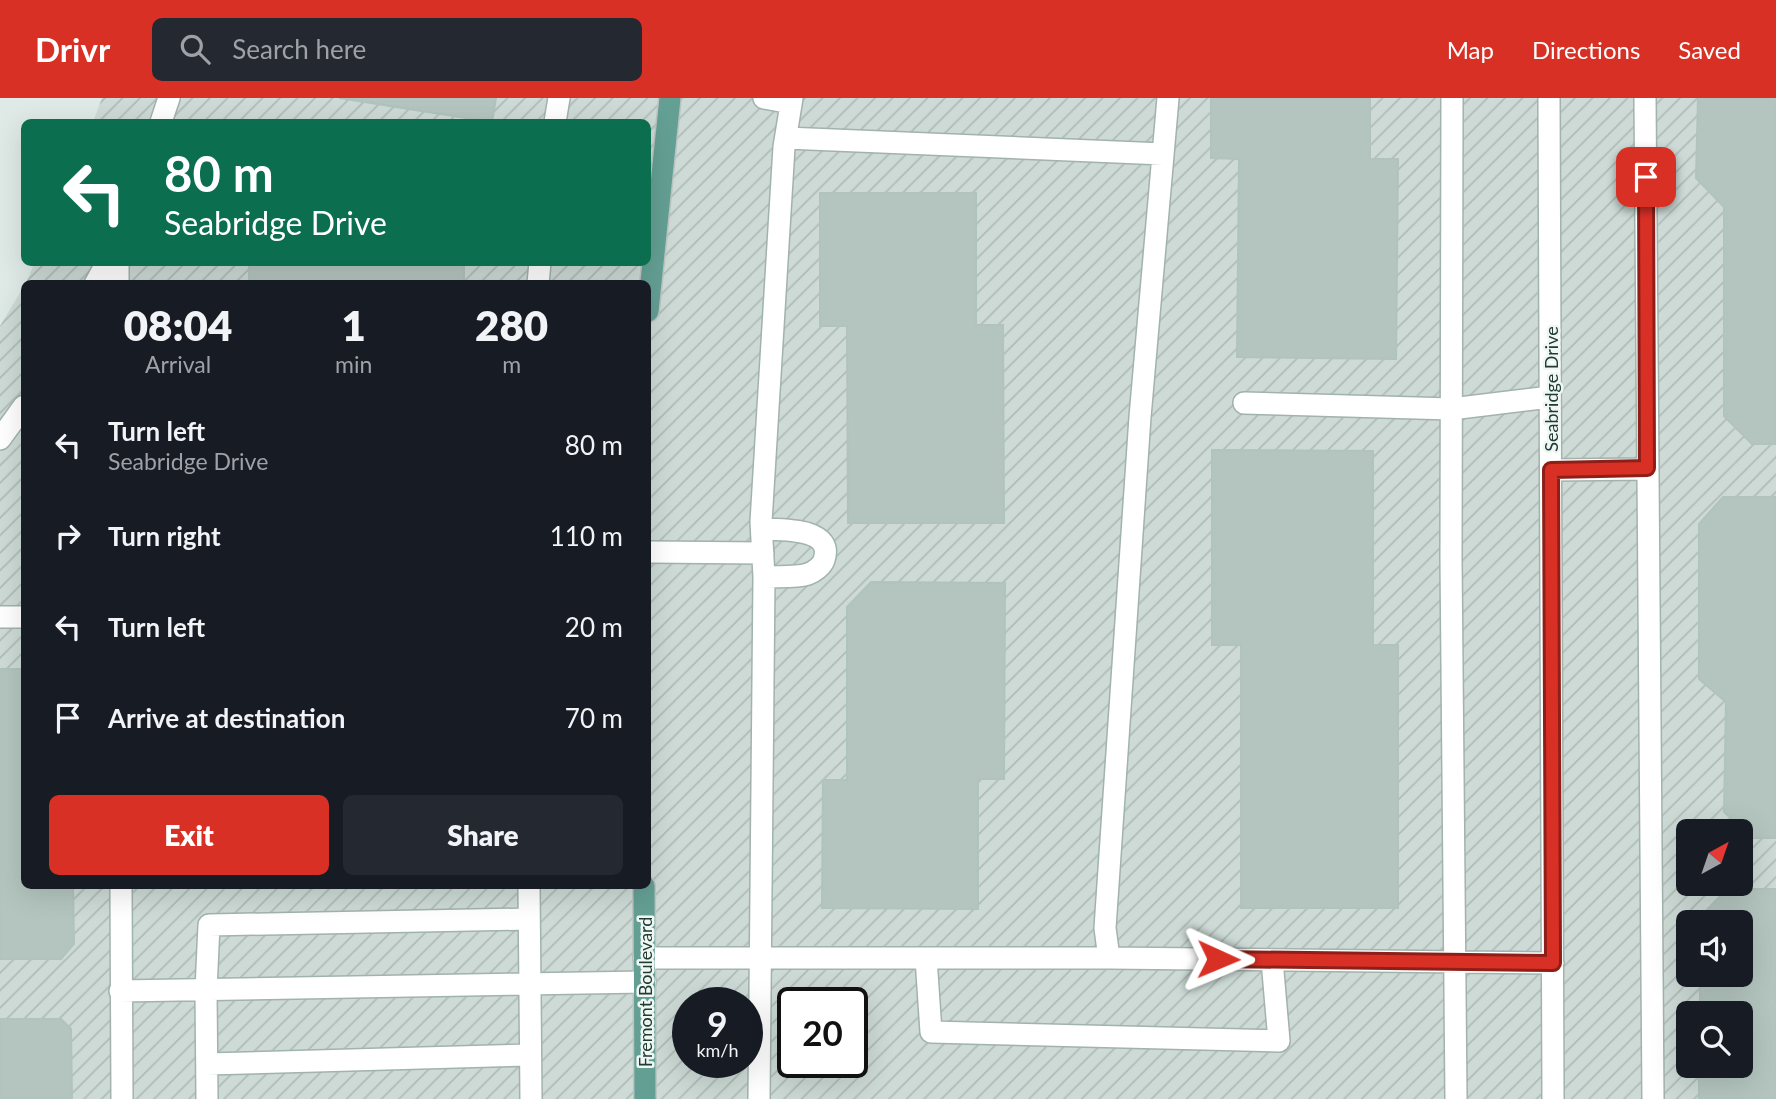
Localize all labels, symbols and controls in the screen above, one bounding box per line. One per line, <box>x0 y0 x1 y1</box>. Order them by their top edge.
search box <box>152 18 642 81</box>
text: Drivr <box>35 29 110 69</box>
icon: search <box>176 30 214 68</box>
text: Search here <box>232 33 366 65</box>
text: Map <box>1447 35 1494 64</box>
text: Directions <box>1532 35 1640 64</box>
text: Saved <box>1678 35 1741 64</box>
text: 80 m <box>164 144 274 202</box>
icon: left <box>49 147 140 238</box>
pin <box>1616 147 1676 207</box>
icon: arrive <box>1627 158 1665 196</box>
text: Seabridge Drive <box>164 203 387 242</box>
text: 08:04 <box>124 300 232 350</box>
text: 1 <box>342 300 366 350</box>
text: 280 <box>475 300 548 350</box>
street label: Seabridge Drive <box>1540 326 1562 452</box>
text: Arrival <box>145 350 211 378</box>
text: min <box>335 350 372 378</box>
text: m <box>502 350 521 378</box>
text: Turn left <box>108 415 205 447</box>
icon: left <box>49 426 87 464</box>
text: 80 m <box>565 429 623 461</box>
text: Seabridge Drive <box>108 447 268 475</box>
icon: right <box>49 517 87 555</box>
text: Turn right <box>108 520 221 552</box>
text: 110 m <box>550 520 623 552</box>
icon: left <box>49 608 87 646</box>
text: Turn left <box>108 611 205 643</box>
text: 20 m <box>565 611 623 643</box>
icon: arrive <box>49 699 87 737</box>
text: Arrive at destination <box>108 702 345 734</box>
text: 70 m <box>565 702 623 734</box>
button: Exit <box>49 795 329 875</box>
button: Share <box>343 795 623 875</box>
north arrow <box>1676 819 1754 896</box>
map controls <box>1676 819 1753 1078</box>
button: sound <box>1676 910 1753 987</box>
street label: Fremont Boulevard <box>634 917 656 1067</box>
position arrow <box>1181 922 1255 996</box>
speed limit sign: 20 <box>777 987 868 1078</box>
button: search <box>1676 1001 1753 1078</box>
text: 9 <box>707 1002 728 1044</box>
text: km/h <box>696 1039 739 1061</box>

